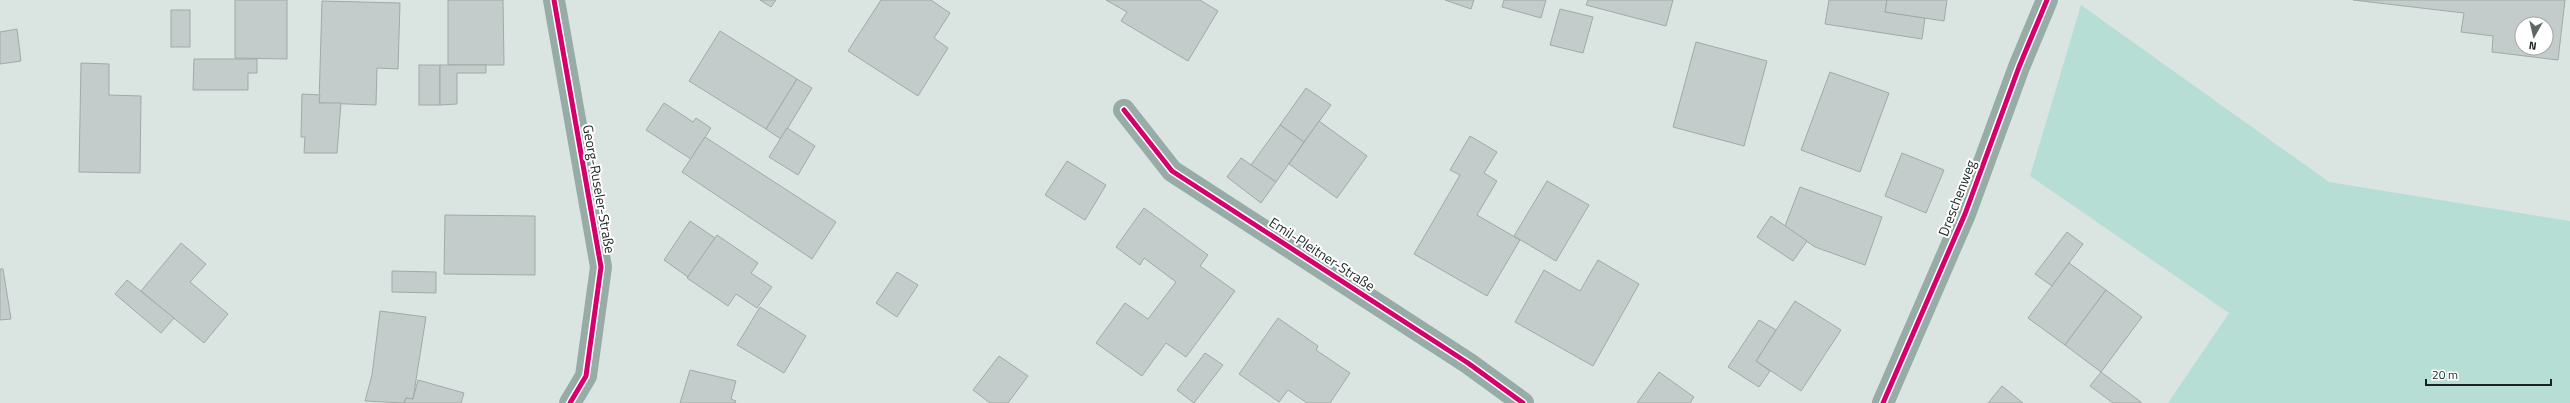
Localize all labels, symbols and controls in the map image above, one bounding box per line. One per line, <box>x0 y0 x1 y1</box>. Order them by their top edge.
north arrow <box>2514 16 2554 56</box>
text: N <box>2528 37 2537 54</box>
street label: Georg-Ruseler-Straße <box>578 123 621 255</box>
street label: Dreschenweg <box>1932 157 1981 239</box>
street label: Emil-Pleitner-Straße <box>1265 211 1379 296</box>
scale bar <box>2426 361 2551 387</box>
text: 20 m <box>2432 365 2458 384</box>

